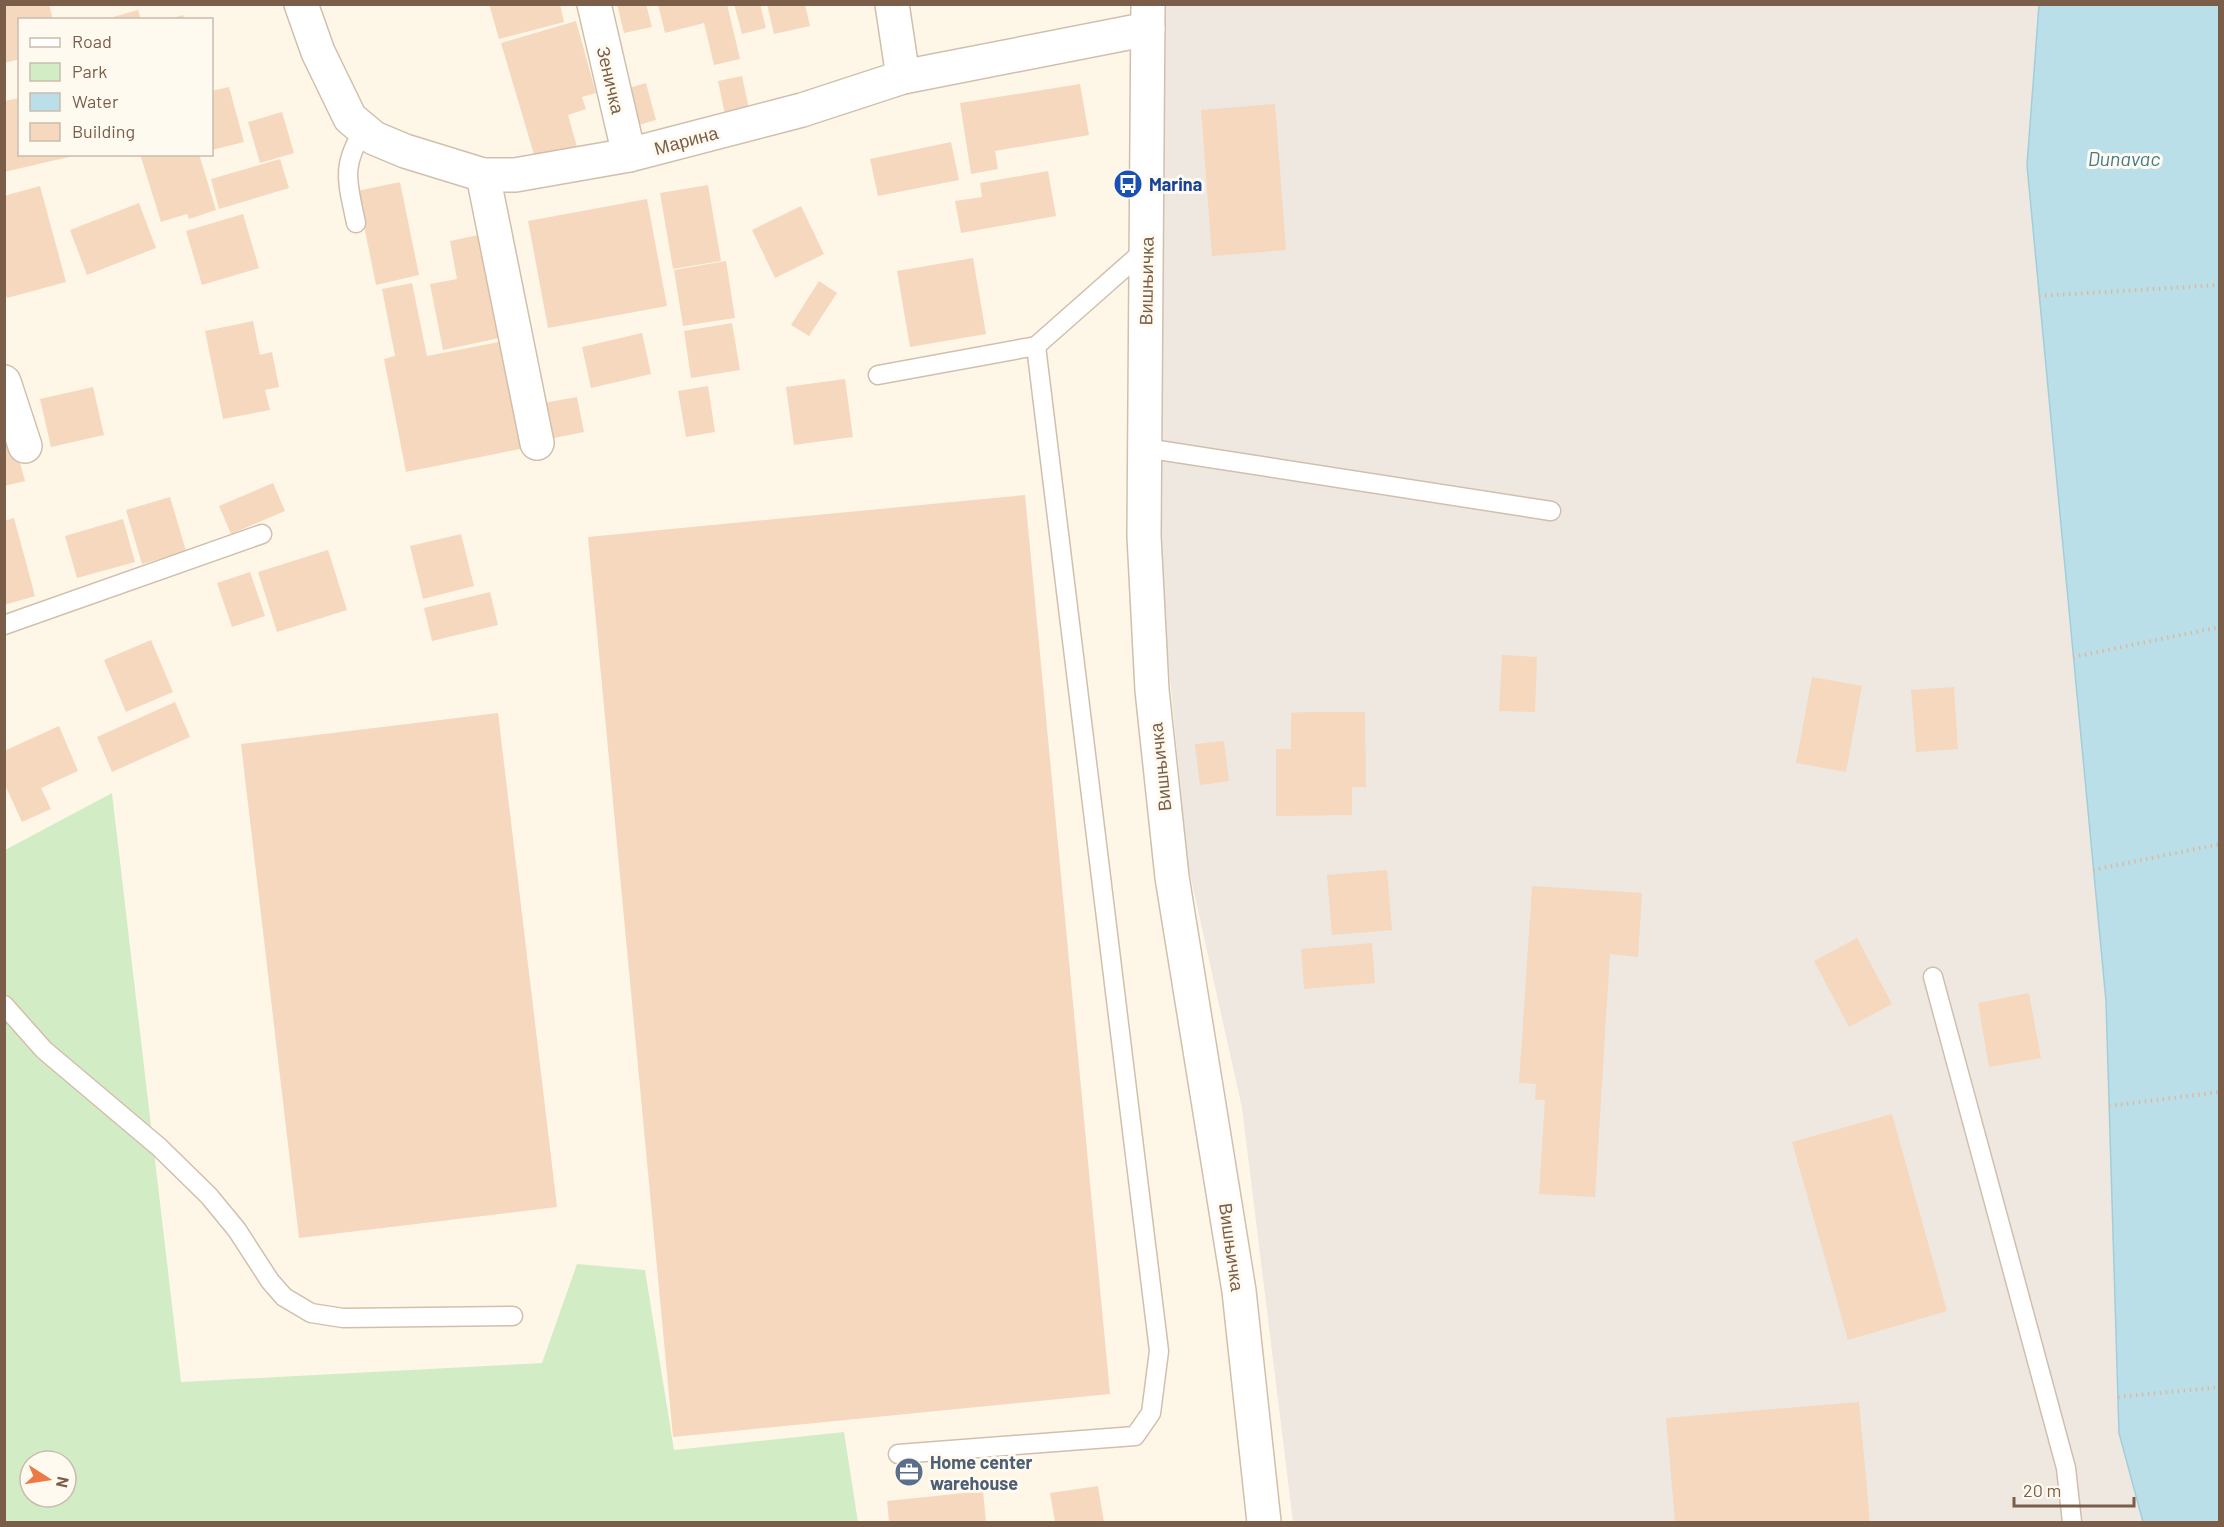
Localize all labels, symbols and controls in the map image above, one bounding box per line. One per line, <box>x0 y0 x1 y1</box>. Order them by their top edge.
legend <box>18 18 213 156</box>
text: Road <box>72 30 112 52</box>
street label: Зеничка <box>593 44 630 117</box>
text: Park <box>72 60 107 82</box>
text: Water <box>72 90 119 112</box>
text: Building <box>72 120 135 142</box>
street label: Марина <box>652 121 721 159</box>
water label: Dunavac <box>2088 146 2160 170</box>
bus stop icon: Marina <box>1112 168 1144 200</box>
place label: Marina <box>1149 173 1202 195</box>
street label: Вишњичка <box>1134 235 1158 326</box>
street label: Вишњичка <box>1144 721 1176 812</box>
street label: Вишњичка <box>1215 1201 1249 1293</box>
north arrow <box>18 1449 78 1509</box>
place label: Home center warehouse <box>930 1451 1033 1494</box>
office icon: Home center warehouse <box>893 1456 925 1488</box>
scale bar <box>2014 1470 2134 1508</box>
text: N <box>53 1475 74 1489</box>
text: 20 m <box>2023 1479 2061 1501</box>

